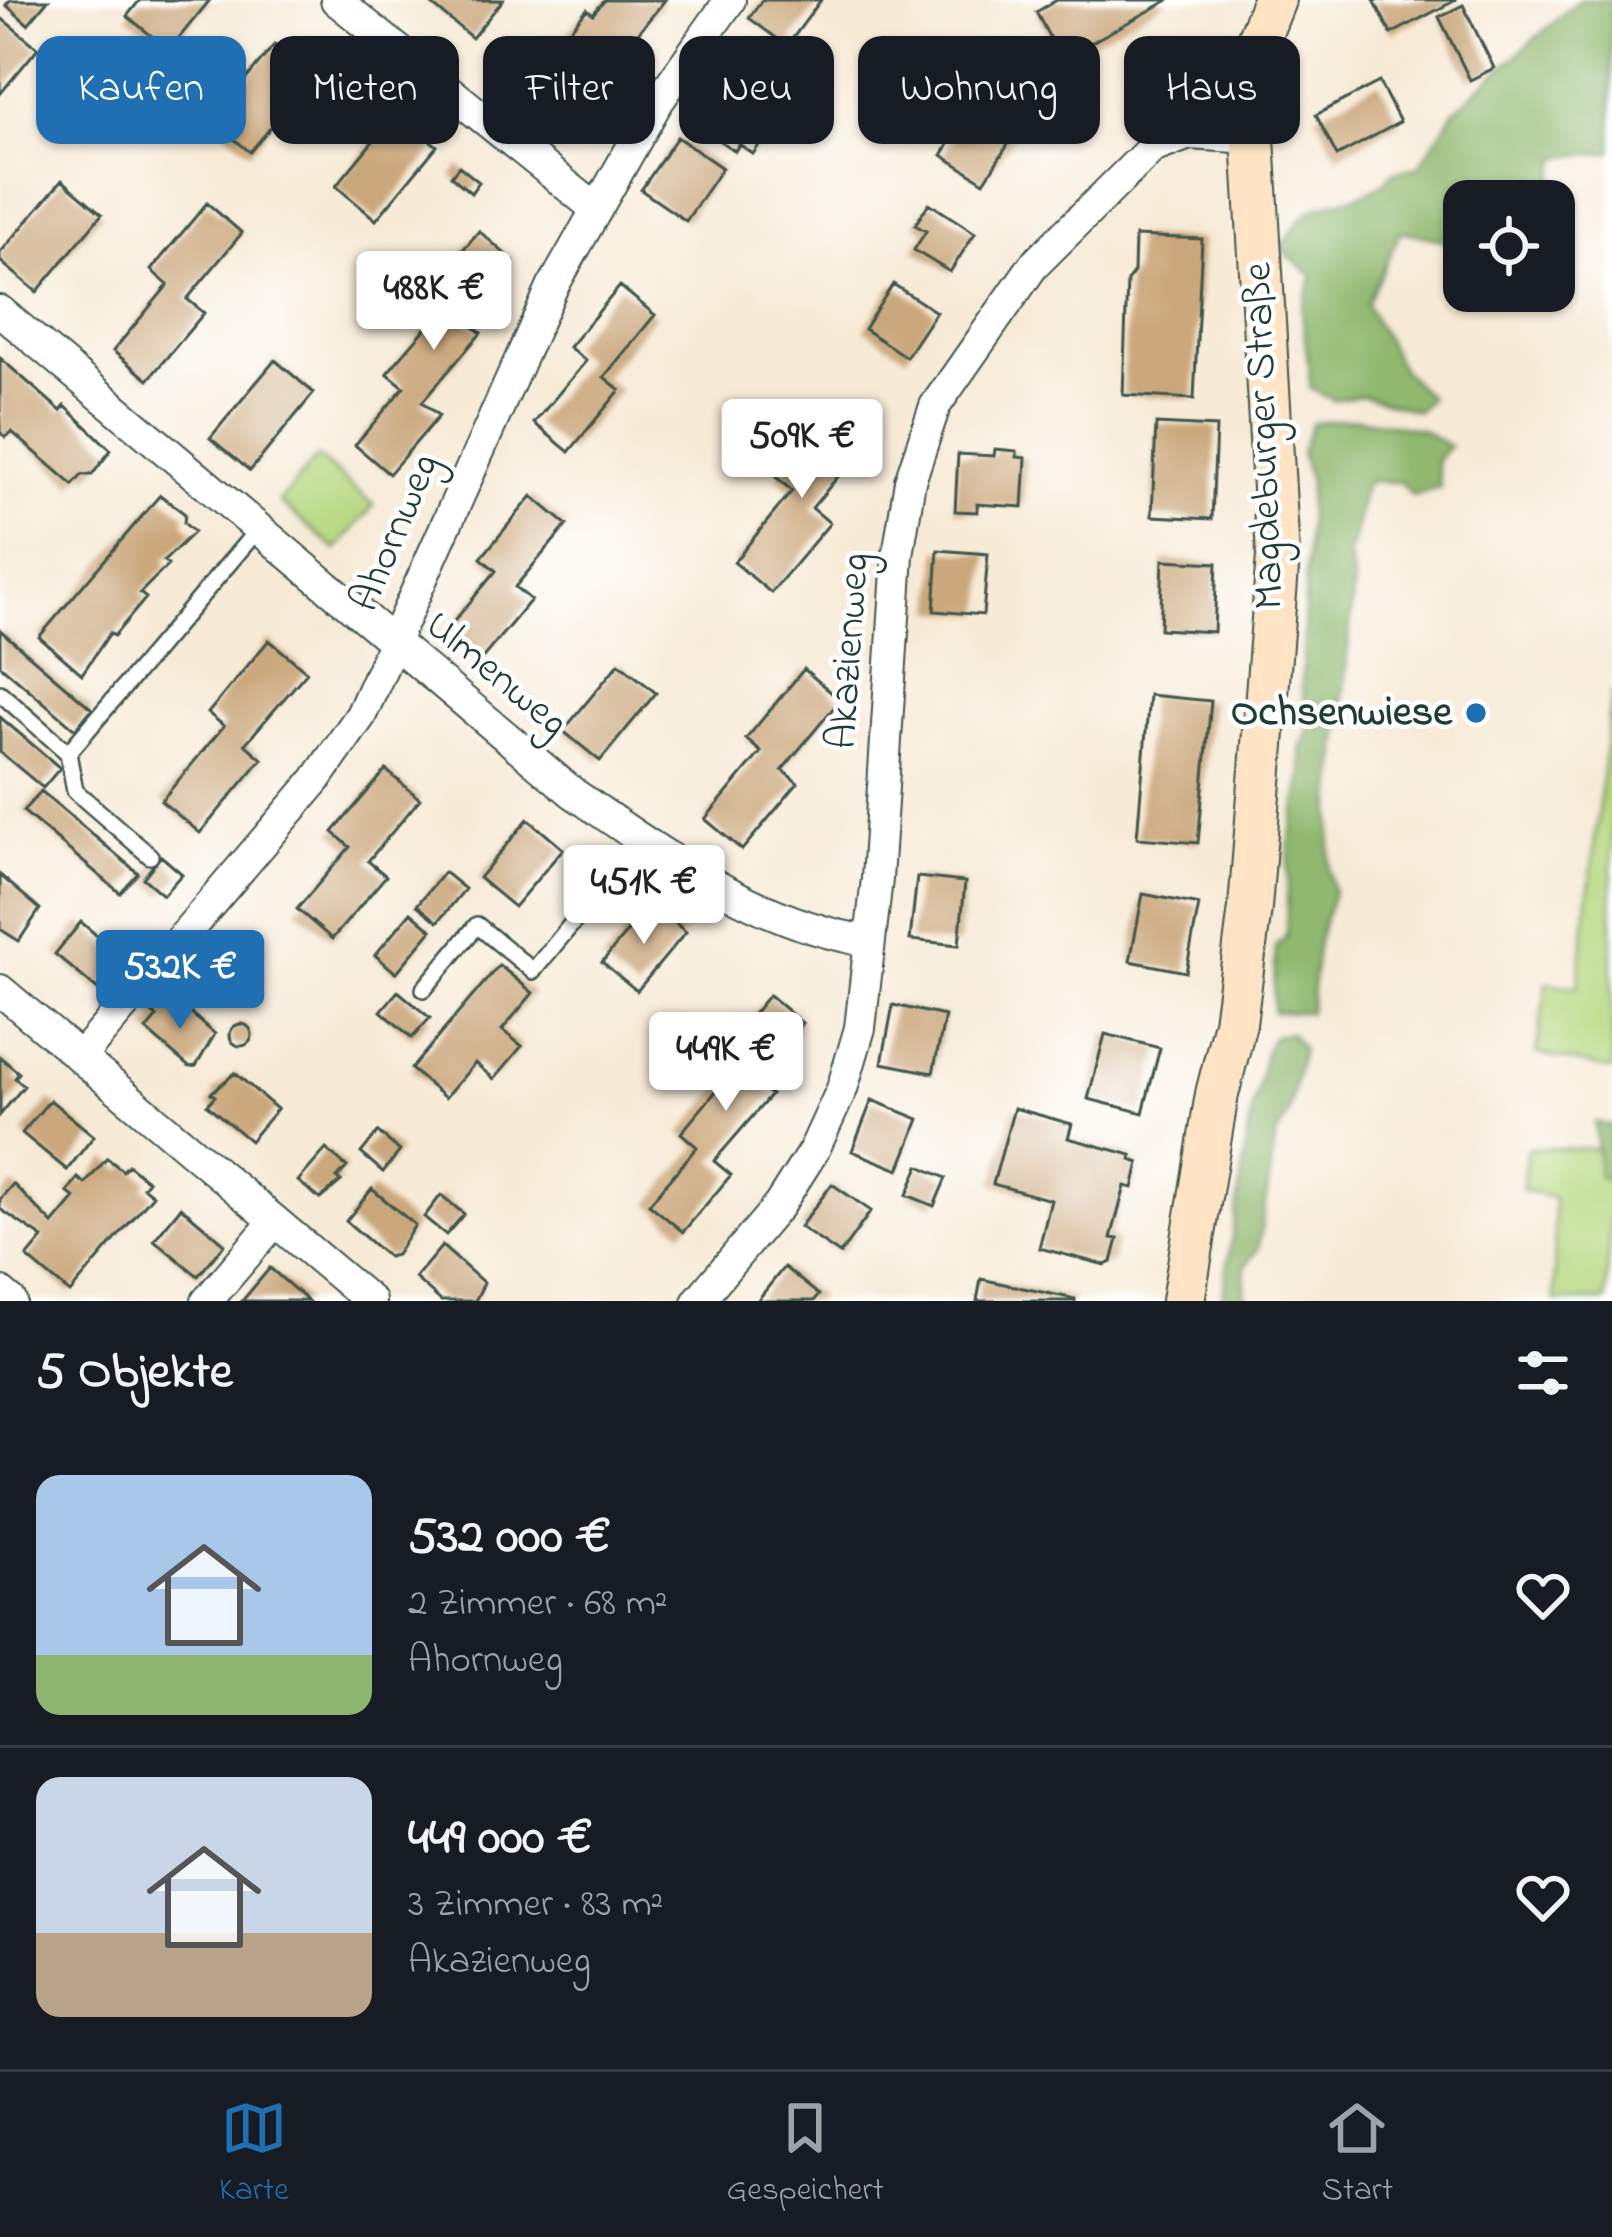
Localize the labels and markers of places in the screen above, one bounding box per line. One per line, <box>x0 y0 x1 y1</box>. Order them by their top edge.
pin: 488K € <box>336 251 532 353</box>
pin: 509K € <box>704 399 900 501</box>
place label: Ochsenwiese <box>1231 683 1453 744</box>
marker: Ochsenwiese <box>1463 700 1489 726</box>
pin: 451K € <box>546 845 742 947</box>
pin: 532K € <box>82 930 278 1032</box>
pin: 449K € <box>628 1012 824 1114</box>

